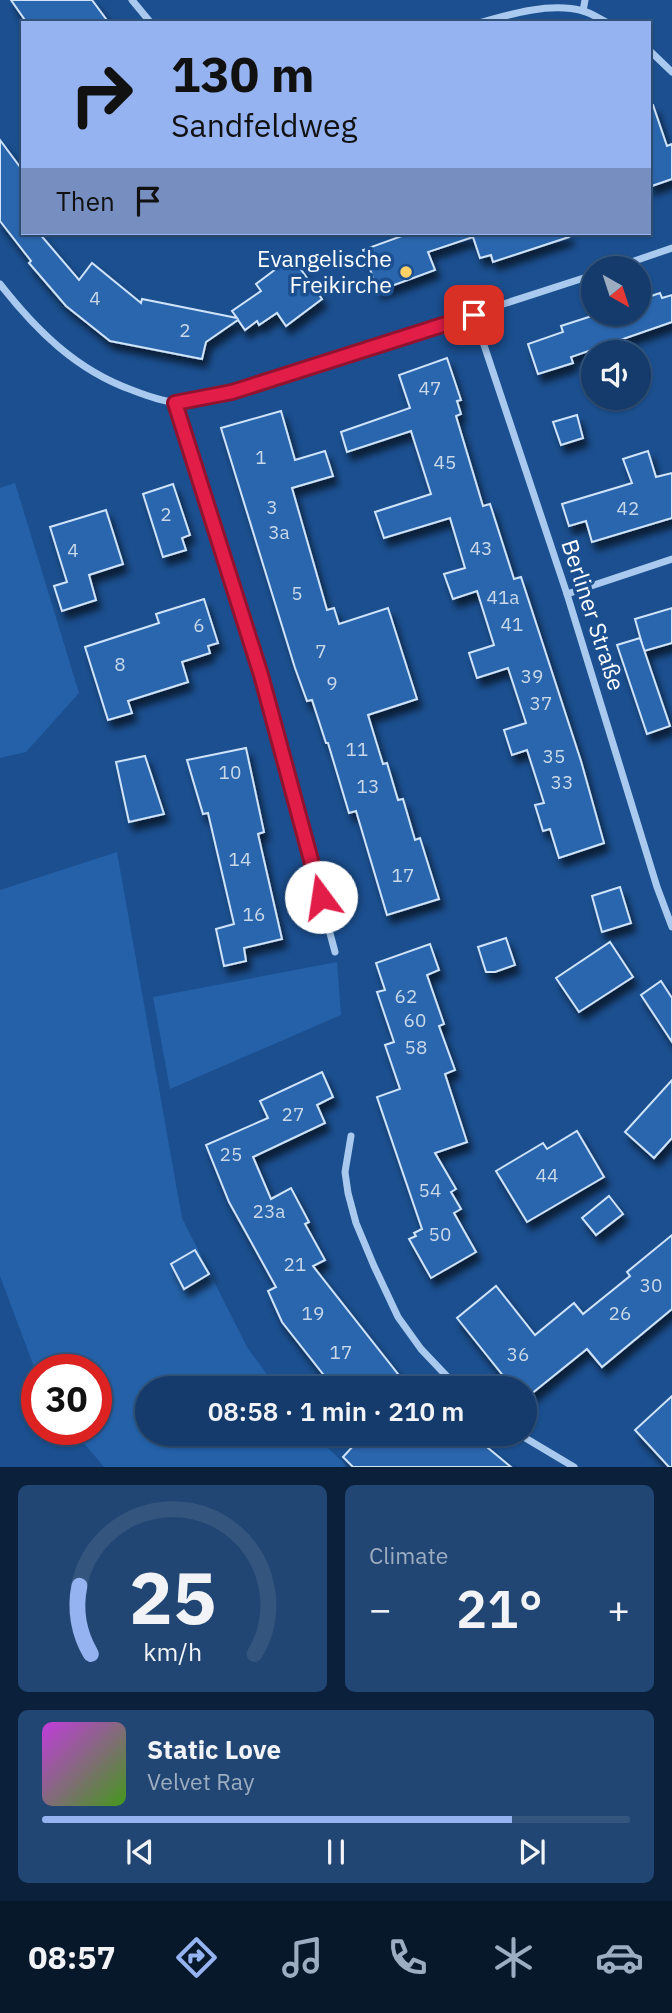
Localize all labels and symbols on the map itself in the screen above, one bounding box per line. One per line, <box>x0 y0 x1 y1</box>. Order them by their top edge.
place label: Evangelische Freikirche <box>257 243 392 299</box>
north arrow <box>581 256 651 326</box>
marker: Evangelische Freikirche <box>398 264 414 280</box>
pin <box>444 285 504 345</box>
house number: 4 <box>89 286 101 310</box>
house number: 2 <box>179 318 191 342</box>
house number: 47 <box>419 376 441 400</box>
house number: 1 <box>255 445 267 469</box>
house number: 45 <box>434 450 456 474</box>
house number: 3 <box>266 495 278 519</box>
house number: 42 <box>617 496 639 520</box>
house number: 2 <box>160 502 172 526</box>
house number: 3a <box>268 520 290 544</box>
street label: Berliner Straße <box>555 535 632 694</box>
house number: 43 <box>470 536 492 560</box>
house number: 4 <box>67 538 79 562</box>
house number: 5 <box>291 581 303 605</box>
house number: 41a <box>487 585 519 609</box>
house number: 41 <box>501 612 523 636</box>
house number: 6 <box>193 613 205 637</box>
house number: 7 <box>315 639 327 663</box>
house number: 8 <box>114 652 126 676</box>
house number: 39 <box>521 664 543 688</box>
house number: 9 <box>326 671 338 695</box>
house number: 37 <box>530 691 552 715</box>
house number: 11 <box>346 737 368 761</box>
house number: 35 <box>543 744 565 768</box>
house number: 10 <box>219 760 241 784</box>
house number: 33 <box>551 770 573 794</box>
house number: 13 <box>357 774 379 798</box>
house number: 14 <box>229 847 251 871</box>
position arrow <box>284 860 358 934</box>
house number: 17 <box>392 863 414 887</box>
house number: 16 <box>243 902 265 926</box>
house number: 62 <box>395 984 417 1008</box>
house number: 60 <box>404 1008 426 1032</box>
house number: 58 <box>405 1035 427 1059</box>
house number: 27 <box>282 1102 304 1126</box>
house number: 25 <box>220 1142 242 1166</box>
house number: 44 <box>536 1163 558 1187</box>
house number: 54 <box>419 1178 441 1202</box>
house number: 23a <box>253 1199 285 1223</box>
house number: 50 <box>429 1222 451 1246</box>
house number: 21 <box>284 1252 306 1276</box>
house number: 30 <box>640 1273 662 1297</box>
house number: 19 <box>302 1301 324 1325</box>
house number: 26 <box>609 1301 631 1325</box>
house number: 17 <box>330 1340 352 1364</box>
house number: 36 <box>507 1342 529 1366</box>
speed limit sign: 30 <box>21 1354 112 1445</box>

